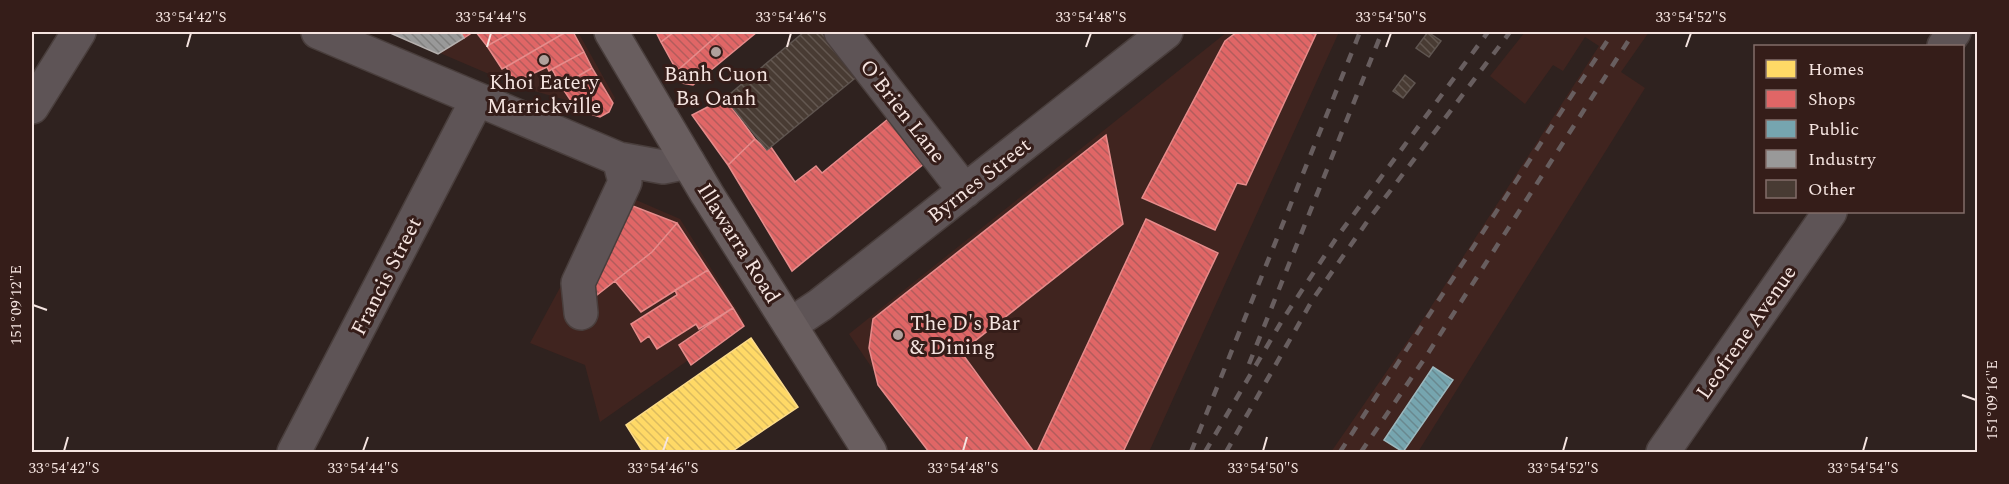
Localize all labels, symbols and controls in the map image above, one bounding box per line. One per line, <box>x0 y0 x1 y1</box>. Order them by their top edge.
text: 33°54'42"S <box>156 6 227 29</box>
text: 33°54'44"S <box>456 6 527 29</box>
text: 33°54'46"S <box>756 6 827 29</box>
text: 33°54'48"S <box>1056 6 1127 29</box>
text: 33°54'50"S <box>1356 6 1427 29</box>
text: 33°54'52"S <box>1656 6 1727 29</box>
marker: Banh Cuon Ba Oanh <box>709 45 723 59</box>
legend <box>1754 45 1964 213</box>
marker: Khoi Eatery Marrickville <box>537 53 551 67</box>
street label: O'Brien Lane <box>851 53 953 171</box>
text: Homes <box>1808 56 1864 83</box>
place label: Banh Cuon Ba Oanh <box>664 59 768 115</box>
place label: Khoi Eatery Marrickville <box>487 67 601 123</box>
text: Shops <box>1808 86 1856 113</box>
text: Public <box>1808 116 1859 143</box>
street label: Byrnes Street <box>921 130 1038 232</box>
text: Industry <box>1808 146 1877 173</box>
text: Other <box>1808 176 1855 203</box>
street label: Illawarra Road <box>688 177 788 310</box>
street label: Francis Street <box>343 212 431 341</box>
street label: Leofrene Avenue <box>1689 259 1805 406</box>
text: 151°09'12"E <box>5 265 28 345</box>
place label: The D's Bar & Dining <box>910 308 1020 364</box>
marker: The D's Bar & Dining <box>891 328 905 342</box>
text: 151°09'16"E <box>1981 360 2004 440</box>
text: 33°54'42"S <box>29 457 100 480</box>
text: 33°54'44"S <box>328 457 399 480</box>
text: 33°54'46"S <box>628 457 699 480</box>
text: 33°54'48"S <box>928 457 999 480</box>
text: 33°54'50"S <box>1228 457 1299 480</box>
text: 33°54'52"S <box>1528 457 1599 480</box>
text: 33°54'54"S <box>1828 457 1899 480</box>

